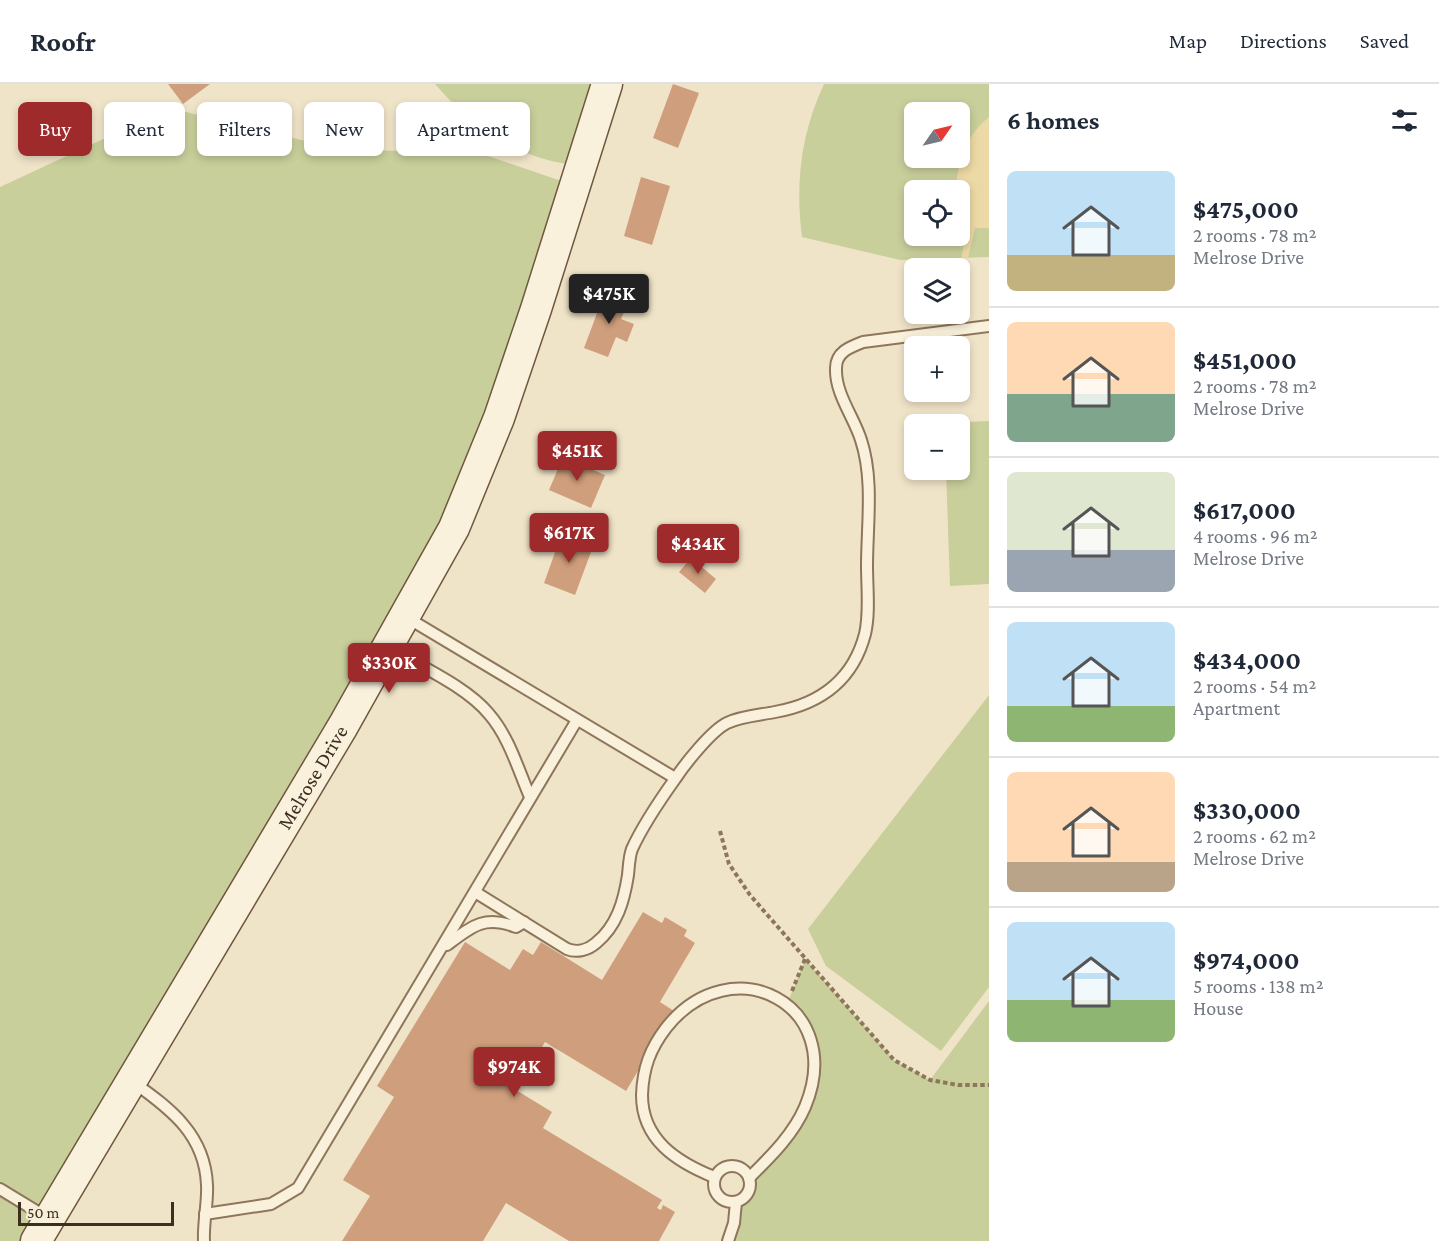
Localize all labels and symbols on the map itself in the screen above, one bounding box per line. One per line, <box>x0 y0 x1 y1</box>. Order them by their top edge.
north arrow <box>904 102 970 168</box>
pin: $475K <box>567 274 651 325</box>
pin: $451K <box>535 431 619 482</box>
pin: $617K <box>527 513 611 564</box>
pin: $434K <box>656 524 740 575</box>
pin: $330K <box>347 643 431 694</box>
street label: Melrose Drive <box>272 721 353 833</box>
pin: $974K <box>472 1047 556 1098</box>
scale bar <box>18 1199 174 1226</box>

